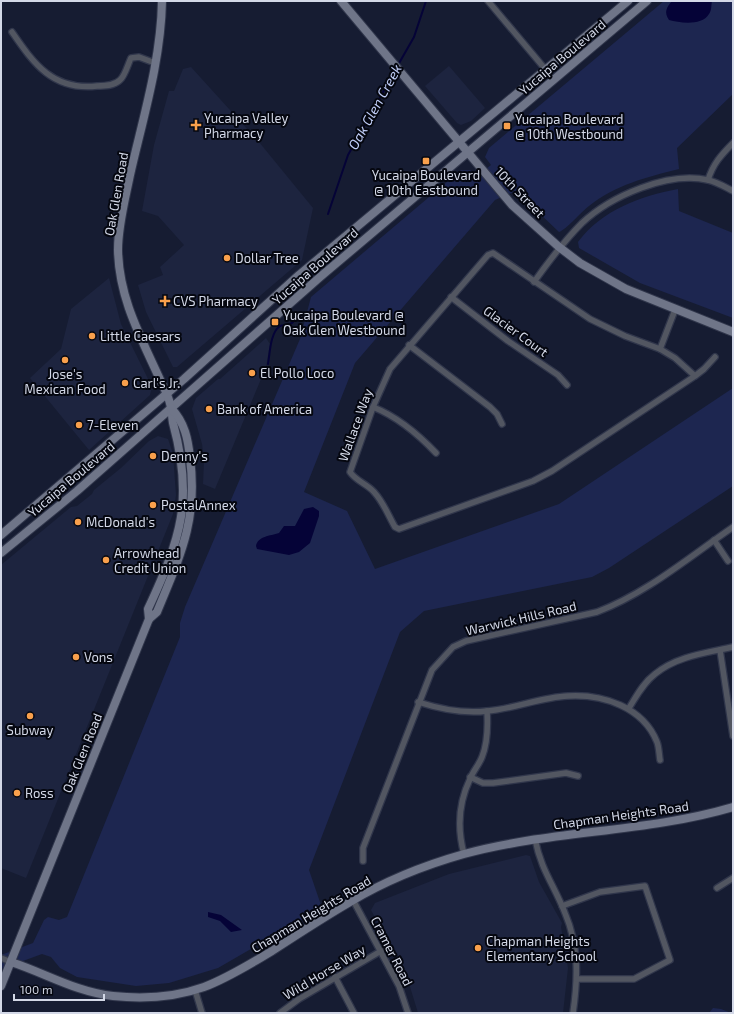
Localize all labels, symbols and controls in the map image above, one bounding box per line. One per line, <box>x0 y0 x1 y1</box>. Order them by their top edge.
street label: Yucaipa Boulevard <box>515 16 609 98</box>
water label: Oak Glen Creek <box>344 61 405 152</box>
place label: Yucaipa Valley Pharmacy <box>204 110 288 141</box>
place label: Yucaipa Boulevard @ 10th Westbound <box>515 111 624 142</box>
marker: Yucaipa Valley Pharmacy <box>191 120 201 130</box>
marker: Yucaipa Boulevard @ 10th Westbound <box>502 121 512 131</box>
street label: Oak Glen Road <box>101 151 131 237</box>
marker: Yucaipa Boulevard @ 10th Eastbound <box>421 156 431 166</box>
street label: 10th Street <box>492 163 548 221</box>
place label: Yucaipa Boulevard @ 10th Eastbound <box>372 167 480 198</box>
street label: Yucaipa Boulevard <box>269 224 361 308</box>
place label: Dollar Tree <box>235 250 299 266</box>
marker: Dollar Tree <box>222 253 232 263</box>
place label: CVS Pharmacy <box>173 293 258 309</box>
marker: CVS Pharmacy <box>160 296 170 306</box>
street label: Glacier Court <box>481 302 551 360</box>
place label: Yucaipa Boulevard @ Oak Glen Westbound <box>283 307 405 338</box>
marker: Yucaipa Boulevard @ Oak Glen Westbound <box>270 317 280 327</box>
place label: Little Caesars <box>100 328 181 344</box>
marker: Little Caesars <box>87 331 97 341</box>
marker: Jose's Mexican Food <box>60 355 70 365</box>
place label: El Pollo Loco <box>260 365 334 381</box>
place label: Jose's Mexican Food <box>24 366 106 397</box>
marker: El Pollo Loco <box>247 368 257 378</box>
place label: Carl's Jr. <box>133 375 180 391</box>
marker: Carl's Jr. <box>120 378 130 388</box>
street label: Wallace Way <box>334 386 376 464</box>
place label: Bank of America <box>217 401 312 417</box>
marker: Bank of America <box>204 404 214 414</box>
place label: 7-Eleven <box>87 417 139 433</box>
marker: 7-Eleven <box>74 420 84 430</box>
street label: Yucaipa Boulevard <box>24 438 118 520</box>
place label: Denny's <box>161 448 208 464</box>
marker: Denny's <box>148 451 158 461</box>
place label: PostalAnnex <box>161 497 236 513</box>
marker: PostalAnnex <box>148 500 158 510</box>
place label: McDonald's <box>86 514 155 530</box>
marker: McDonald's <box>73 517 83 527</box>
place label: Arrowhead Credit Union <box>114 545 186 576</box>
marker: Arrowhead Credit Union <box>101 555 111 565</box>
street label: Warwick Hills Road <box>464 597 578 639</box>
place label: Vons <box>84 649 113 665</box>
marker: Vons <box>71 652 81 662</box>
marker: Subway <box>25 711 35 721</box>
street label: Oak Glen Road <box>59 711 105 795</box>
place label: Subway <box>7 722 54 738</box>
place label: Ross <box>25 785 54 801</box>
marker: Ross <box>12 788 22 798</box>
street label: Chapman Heights Road <box>552 798 690 832</box>
street label: Chapman Heights Road <box>248 872 374 956</box>
street label: Cramer Road <box>368 914 416 988</box>
place label: Chapman Heights Elementary School <box>486 933 597 964</box>
street label: Wild Horse Way <box>280 941 368 1003</box>
marker: Chapman Heights Elementary School <box>473 943 483 953</box>
scale bar <box>14 976 104 1002</box>
text: 100 m <box>20 982 52 996</box>

